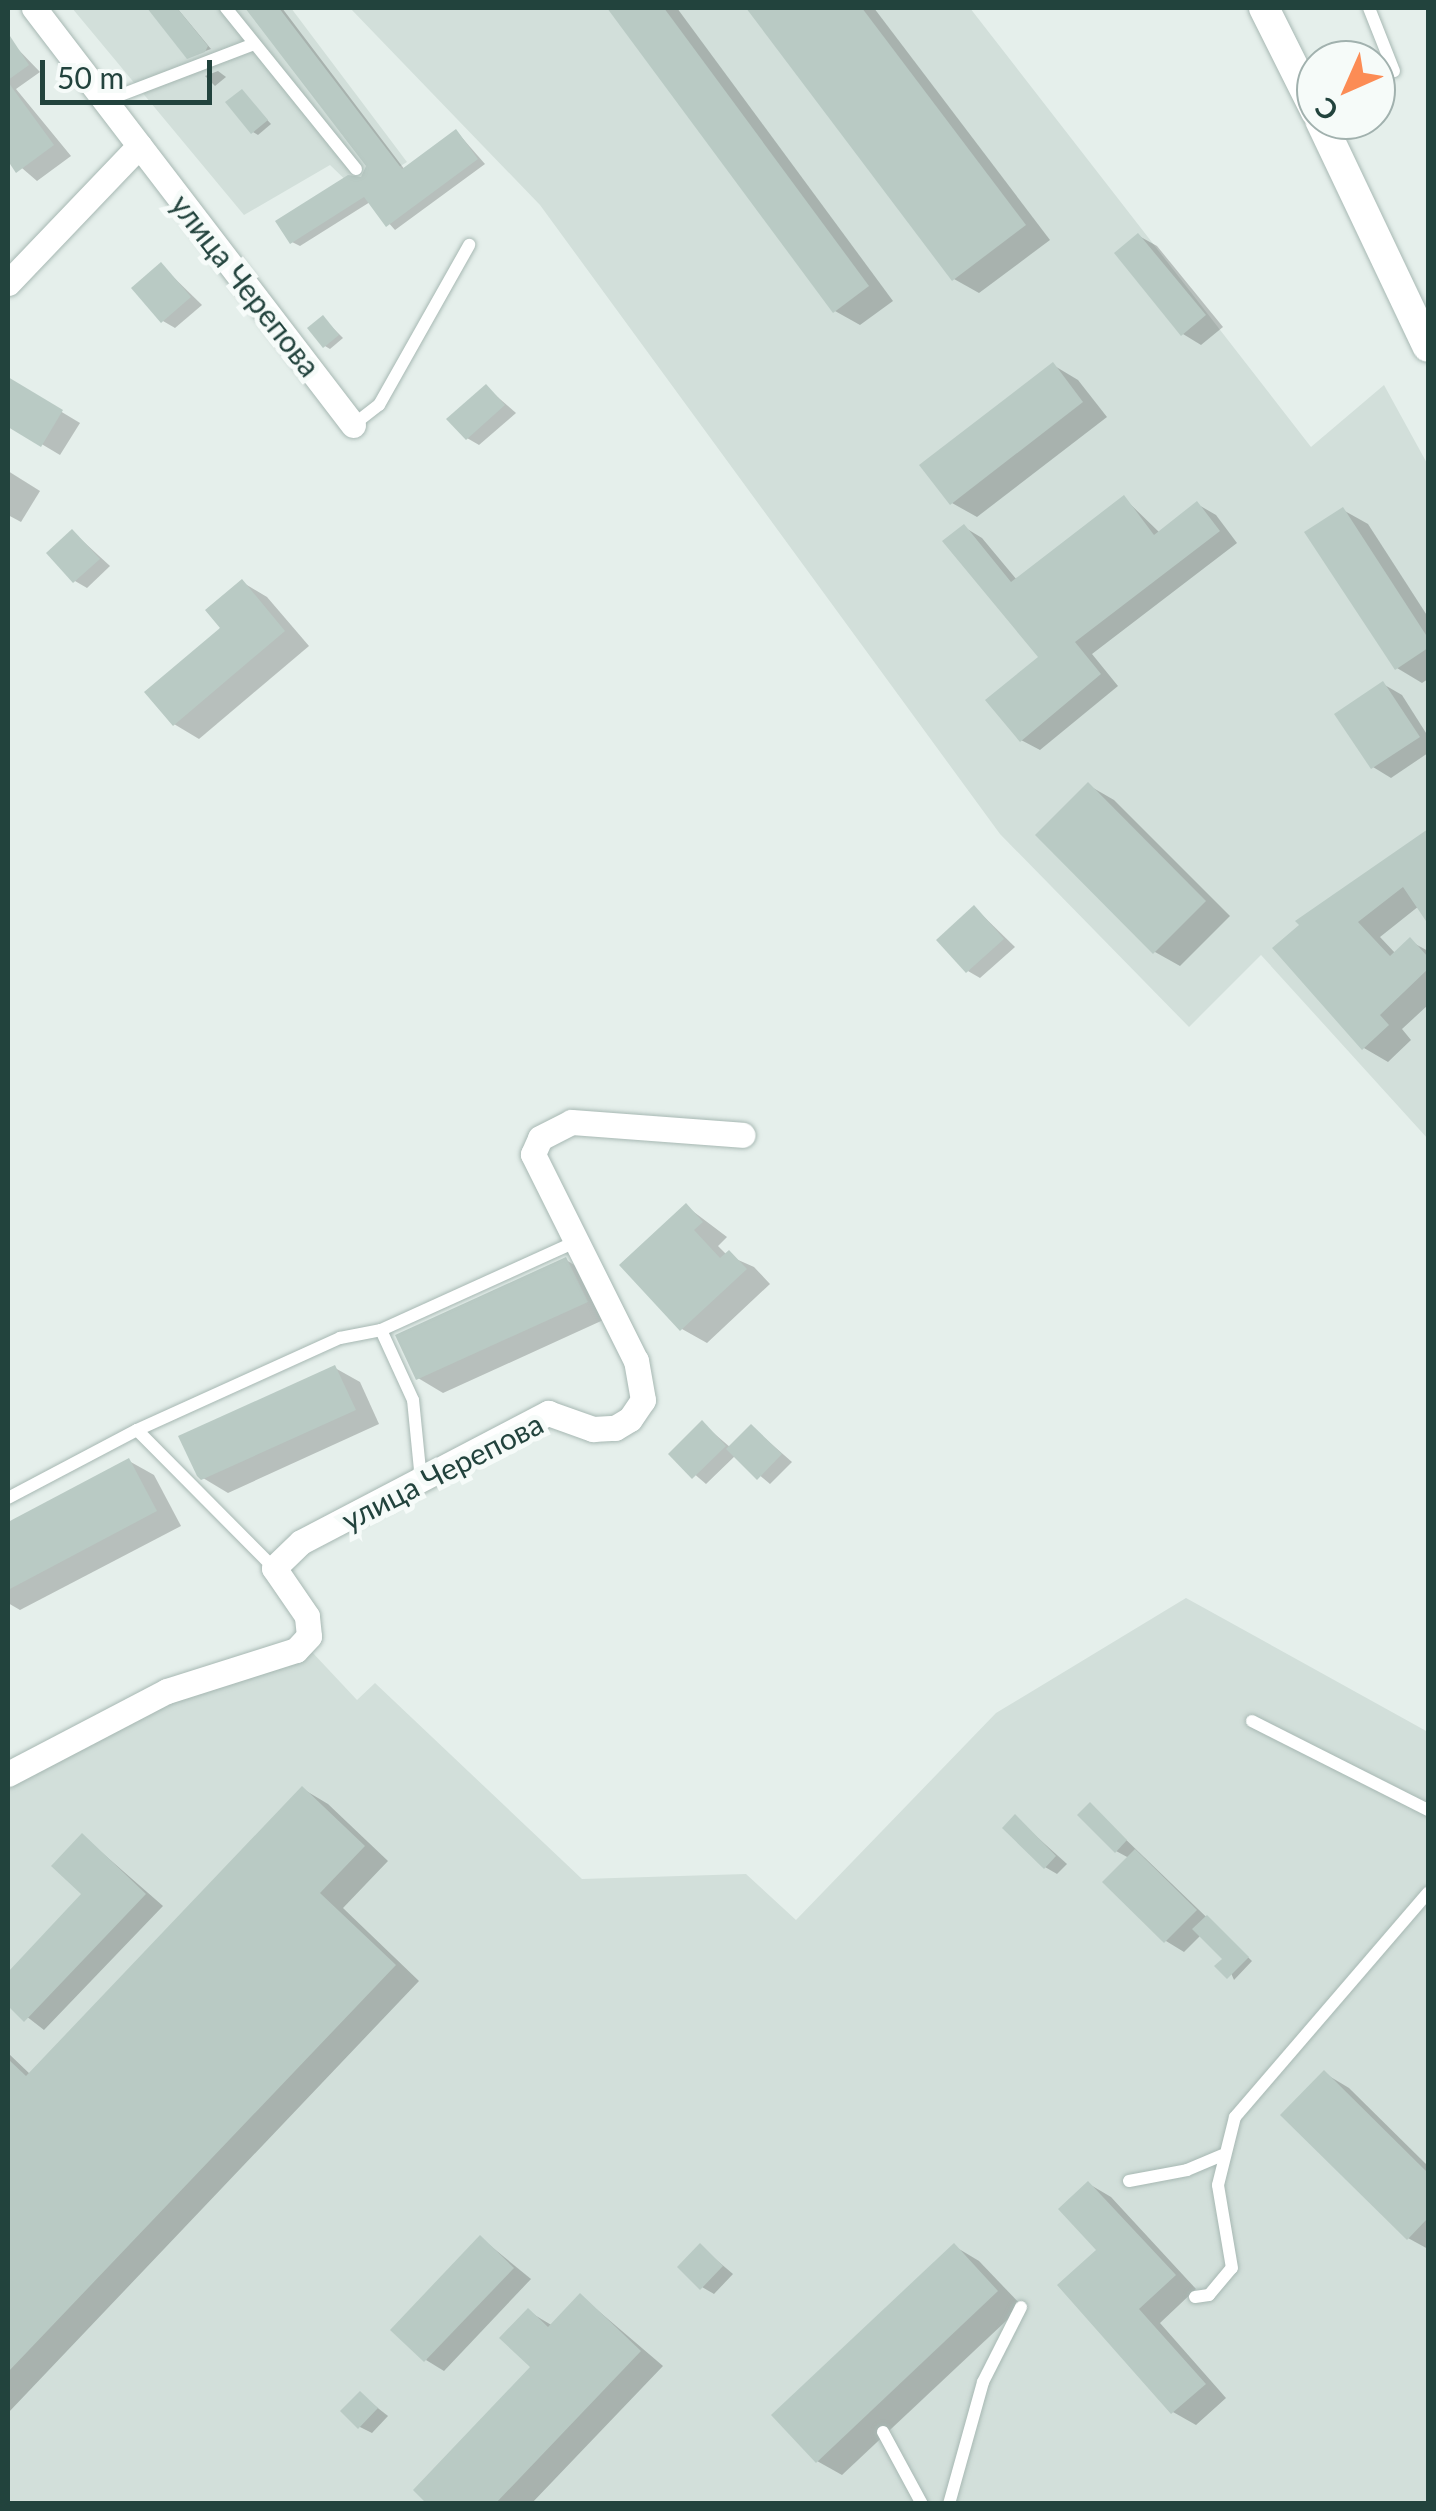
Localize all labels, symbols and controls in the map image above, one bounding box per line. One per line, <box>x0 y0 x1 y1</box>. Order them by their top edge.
scale bar <box>45 40 218 102</box>
north arrow <box>1296 40 1396 140</box>
text: 50 m <box>57 59 124 95</box>
text: С <box>1308 91 1345 128</box>
street label: улица Черепова <box>164 187 328 383</box>
street label: улица Черепова <box>335 1405 549 1537</box>

